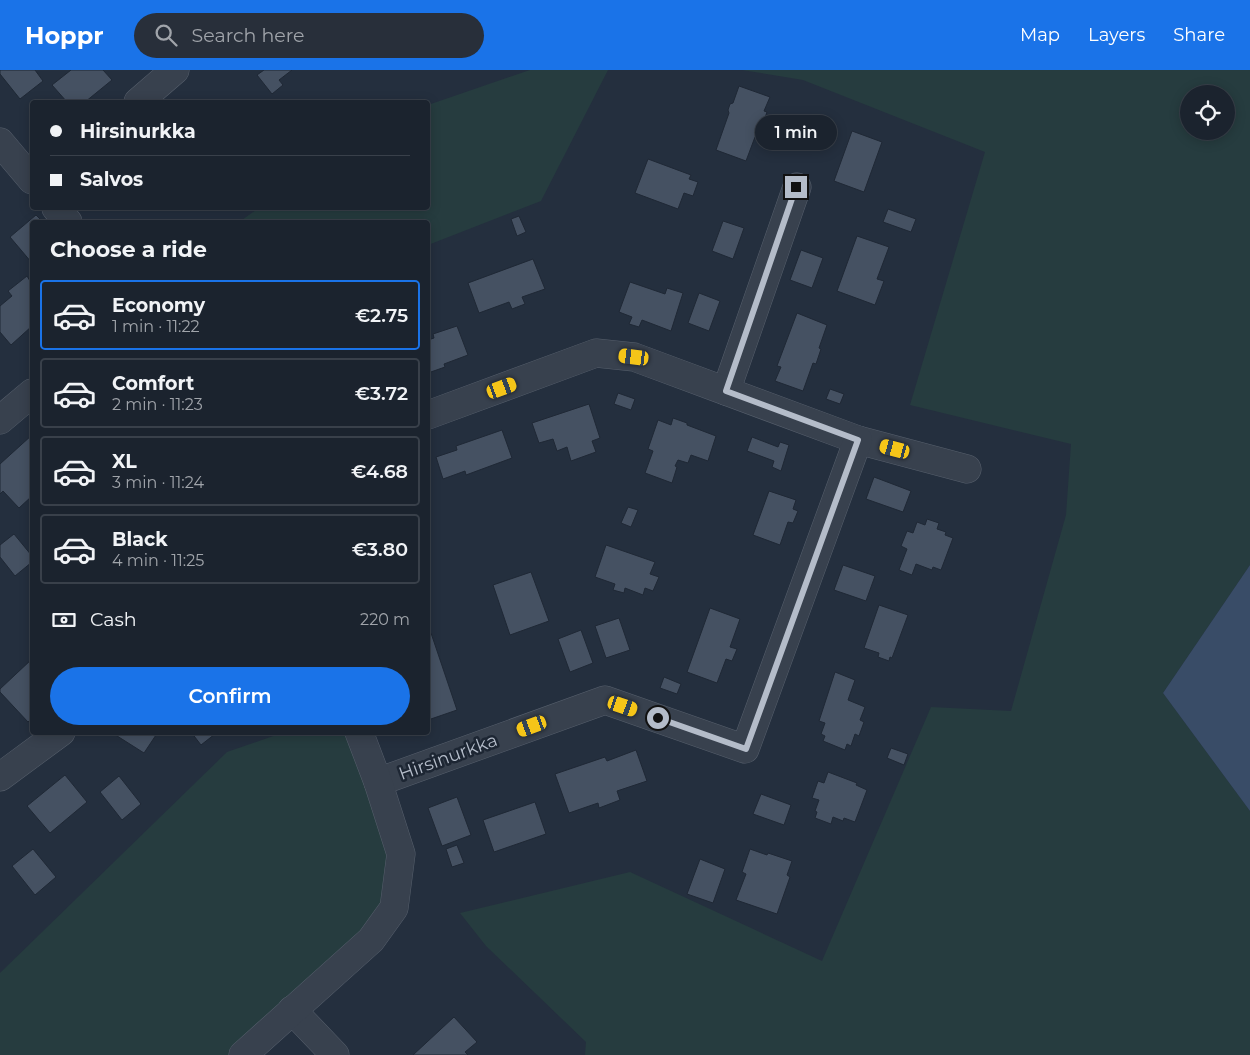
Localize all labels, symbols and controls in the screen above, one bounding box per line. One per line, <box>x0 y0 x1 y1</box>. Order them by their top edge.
search box <box>134 13 484 58</box>
text: Hoppr <box>25 21 104 50</box>
icon: search <box>152 21 180 49</box>
text: Search here <box>192 24 305 47</box>
text: Map <box>1020 24 1060 46</box>
text: Layers <box>1088 24 1145 46</box>
text: Share <box>1173 24 1225 46</box>
map controls <box>1180 85 1235 140</box>
button: locate <box>1180 85 1235 140</box>
callout: 1 min <box>755 114 837 150</box>
text: Hirsinurkka <box>80 120 196 143</box>
text: 1 min <box>775 123 817 142</box>
text: Salvos <box>80 168 143 191</box>
route end <box>785 176 807 198</box>
text: Choose a ride <box>50 236 207 263</box>
icon: car <box>52 293 97 338</box>
text: Economy <box>112 294 205 317</box>
text: €2.75 <box>355 304 408 327</box>
text: 1 min · 11:22 <box>112 317 200 336</box>
car <box>618 348 649 366</box>
icon: car <box>52 371 97 416</box>
text: Comfort <box>112 372 194 395</box>
car <box>485 376 518 400</box>
text: €3.72 <box>355 382 408 405</box>
text: 2 min · 11:23 <box>112 395 203 414</box>
car <box>878 438 911 460</box>
icon: car <box>52 449 97 494</box>
text: XL <box>112 450 137 473</box>
text: €4.68 <box>351 460 408 483</box>
text: 3 min · 11:24 <box>112 473 204 492</box>
icon: car <box>52 527 97 572</box>
text: Black <box>112 528 168 551</box>
text: €3.80 <box>352 538 408 561</box>
text: 4 min · 11:25 <box>112 551 204 570</box>
icon: cash <box>50 606 78 634</box>
text: Cash <box>90 608 137 631</box>
text: 220 m <box>360 610 410 629</box>
button: Confirm <box>50 667 410 725</box>
car <box>606 694 639 718</box>
route start <box>647 707 669 729</box>
car <box>515 714 548 738</box>
street label: Hirsinurkka <box>396 729 500 785</box>

